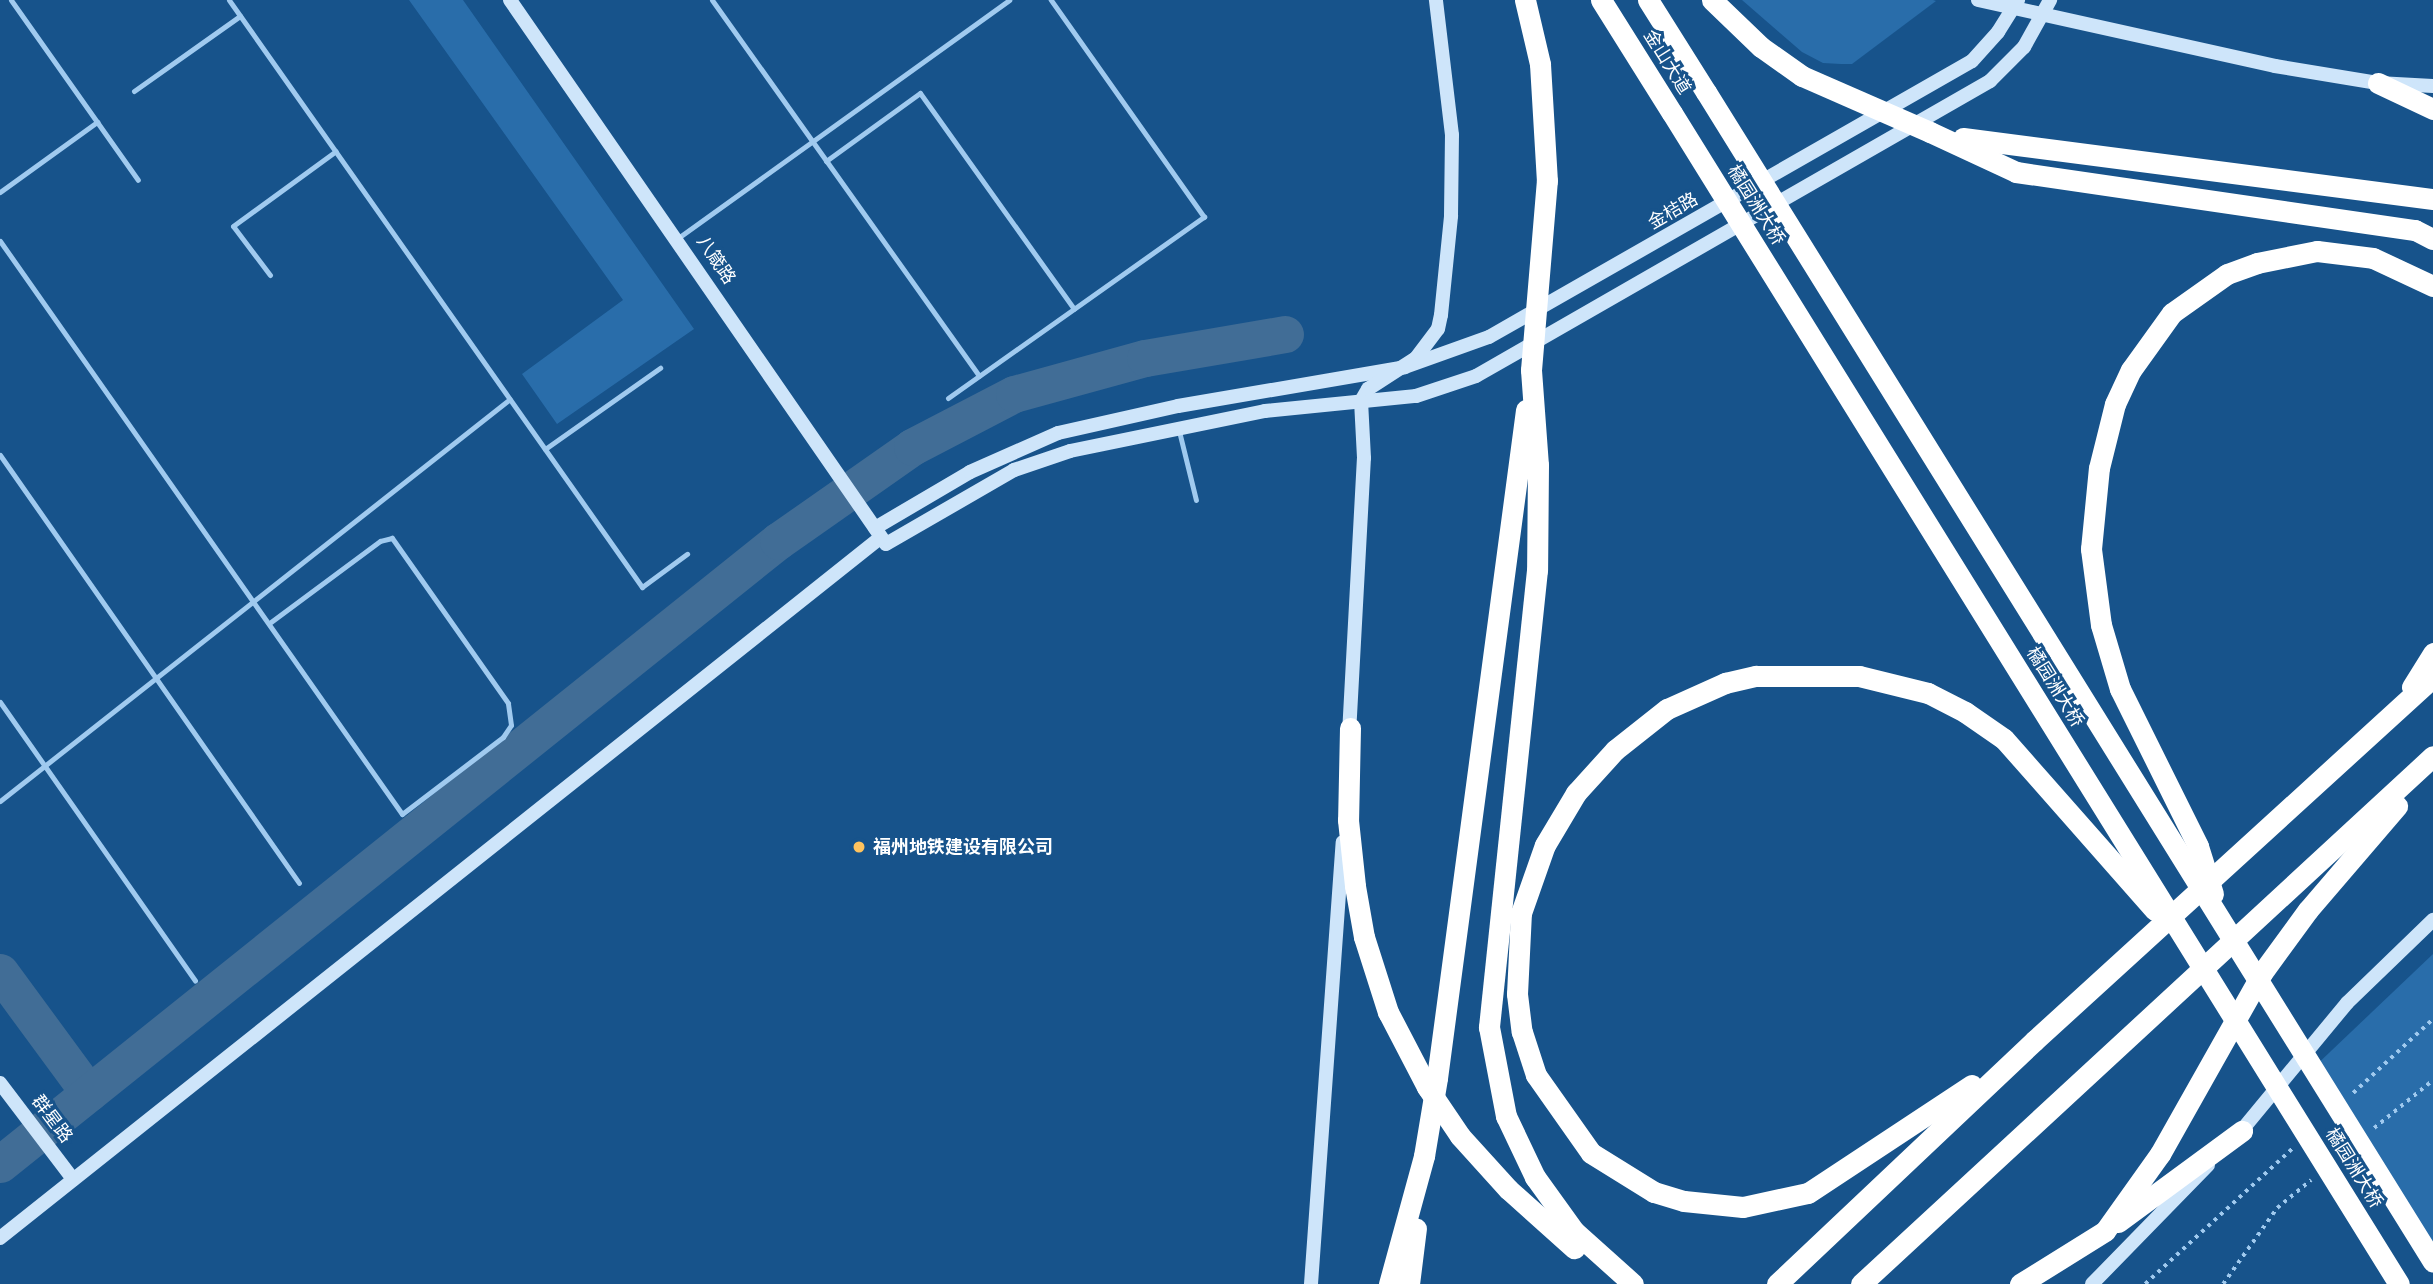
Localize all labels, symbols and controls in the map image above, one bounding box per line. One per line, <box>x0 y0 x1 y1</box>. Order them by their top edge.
street label: 金山大道 <box>1639 26 1695 98</box>
street label: 橘园洲大桥 <box>1723 161 1789 249</box>
street label: 金桔路 <box>1644 188 1702 234</box>
street label: 八箴路 <box>692 232 740 288</box>
street label: 橘园洲大桥 <box>2022 643 2088 731</box>
place label: 福州地铁建设有限公司 <box>873 836 1053 858</box>
marker: 福州地铁建设有限公司 <box>851 839 867 855</box>
street label: 群星路 <box>27 1091 77 1147</box>
street label: 橘园洲大桥 <box>2321 1124 2387 1212</box>

